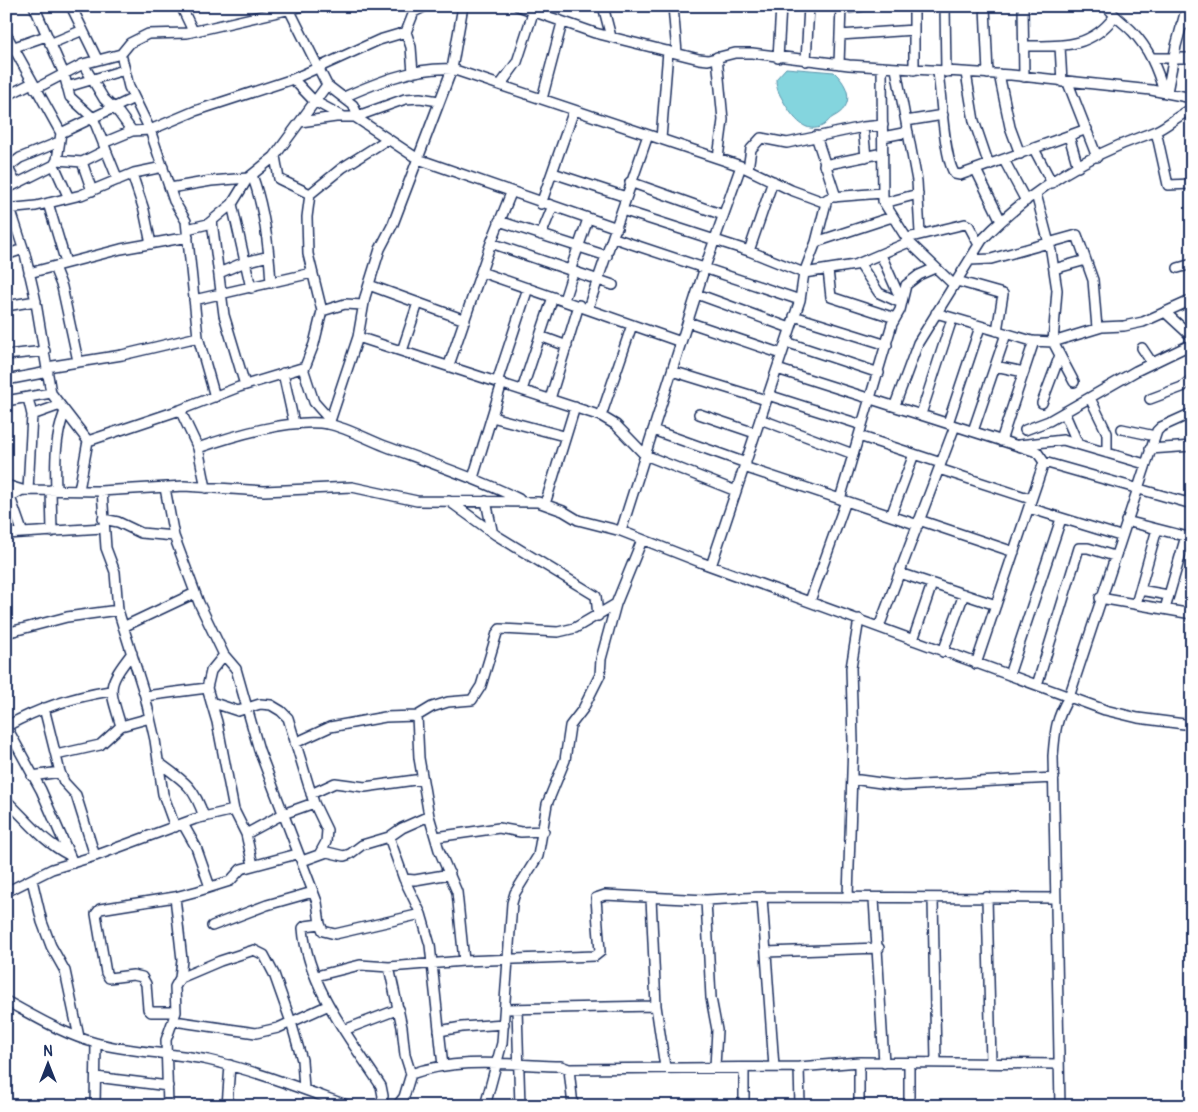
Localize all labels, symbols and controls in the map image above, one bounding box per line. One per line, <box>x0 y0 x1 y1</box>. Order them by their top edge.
north arrow <box>22 1040 72 1090</box>
text: N <box>43 1043 53 1060</box>

